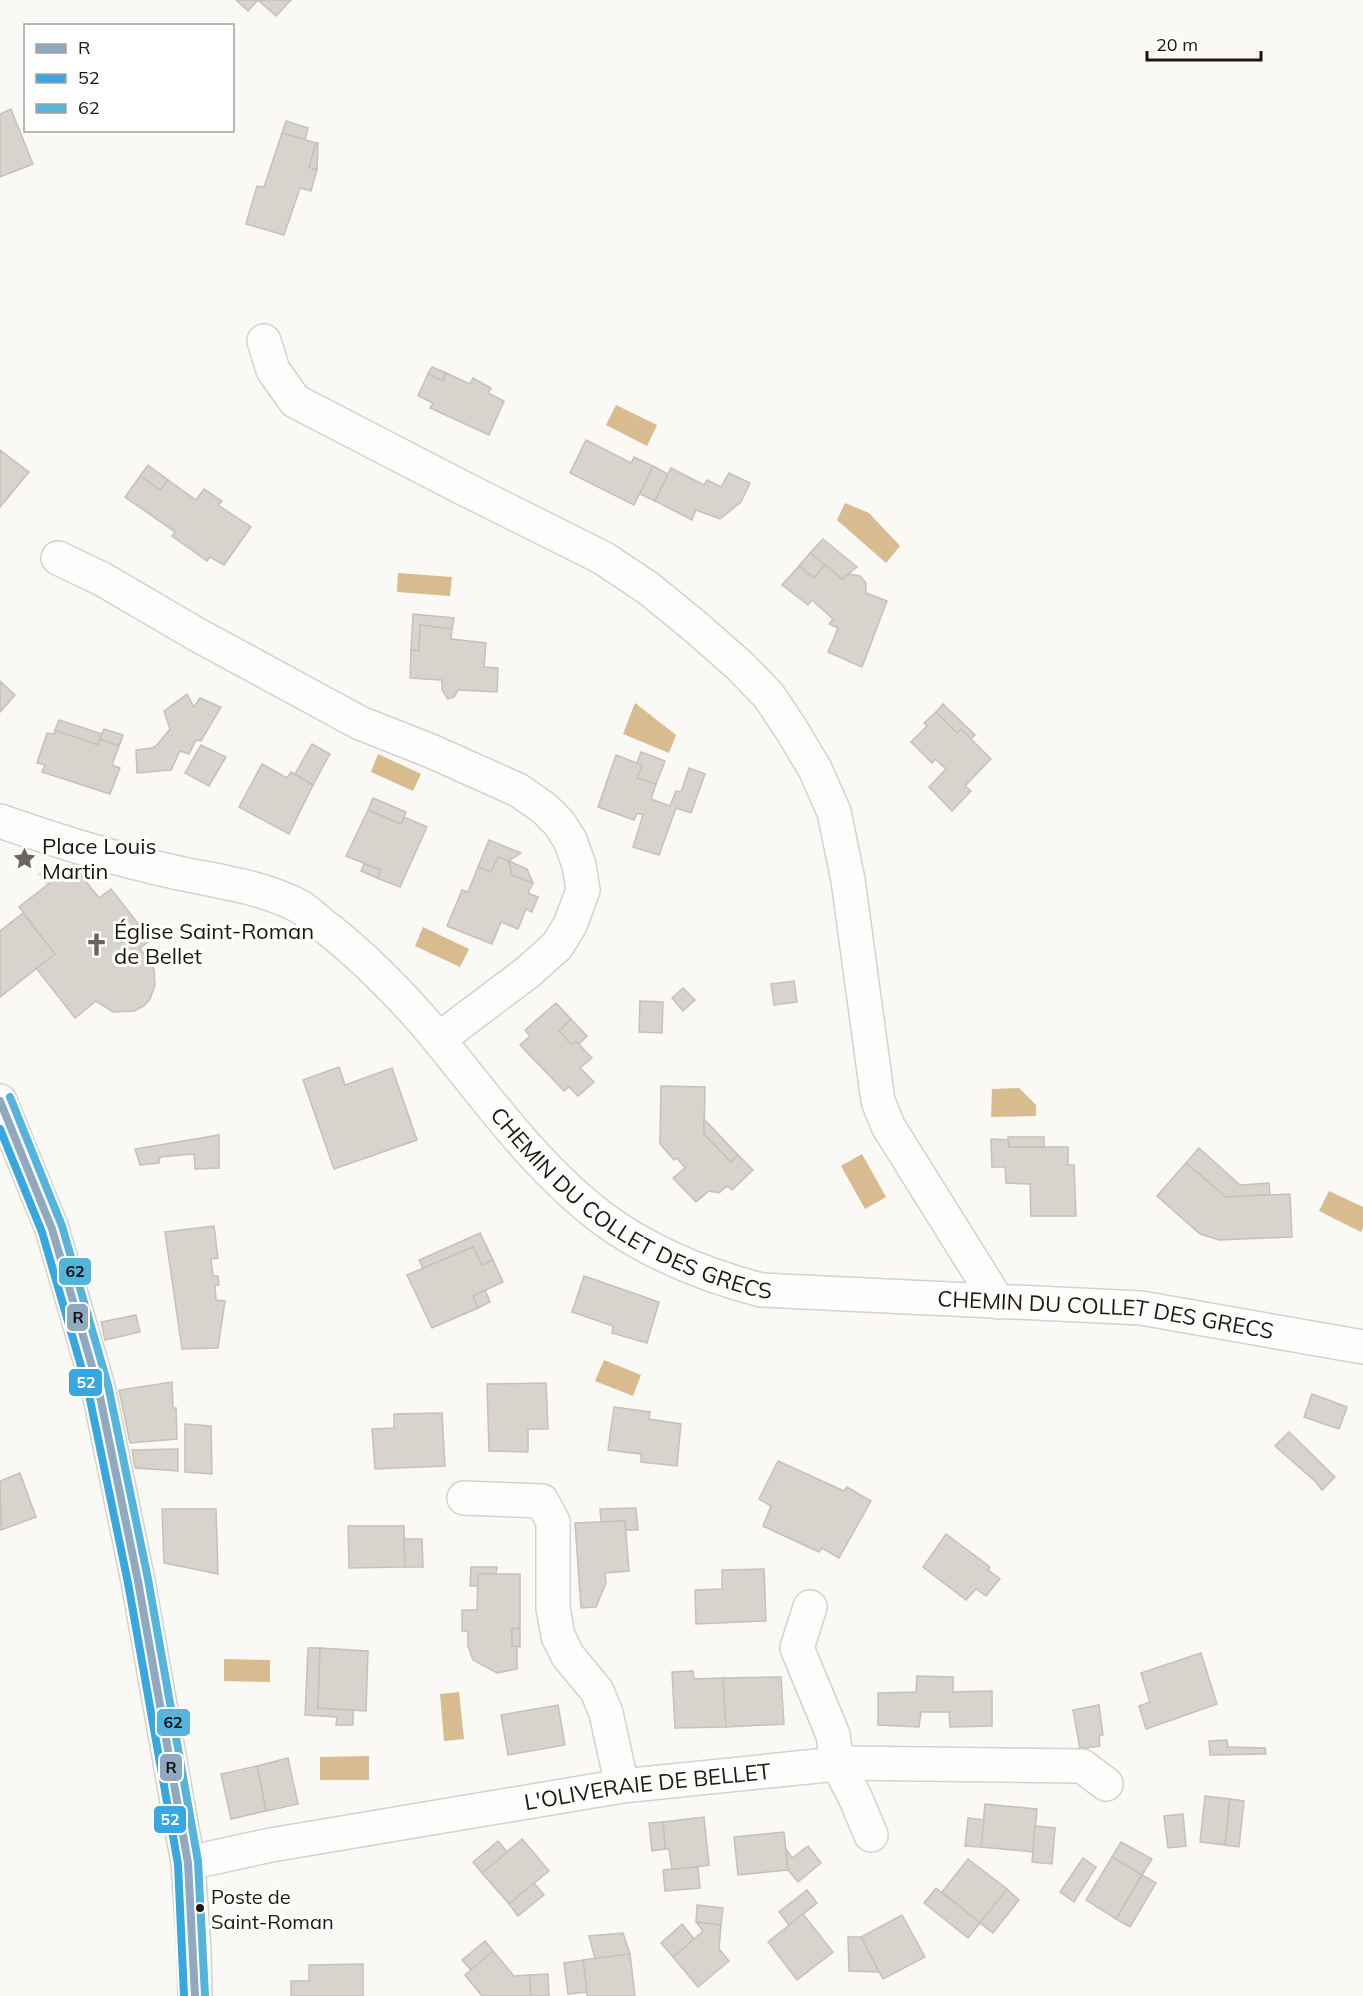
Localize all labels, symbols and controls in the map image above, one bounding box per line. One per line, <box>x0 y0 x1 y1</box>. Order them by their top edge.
legend <box>24 24 234 132</box>
scale bar <box>1147 24 1261 62</box>
text: 20 m <box>1156 33 1198 56</box>
text: R <box>78 36 90 59</box>
text: 52 <box>78 66 100 89</box>
text: 62 <box>78 96 100 119</box>
place label: Place Louis Martin <box>42 832 156 885</box>
place icon: Place Louis Martin <box>11 846 37 872</box>
place label: Église Saint-Roman de Bellet <box>114 917 314 970</box>
church icon: Église Saint-Roman de Bellet <box>83 931 109 957</box>
street label: CHEMIN DU COLLET DES GRECS <box>485 1101 773 1305</box>
line badge: 62 <box>58 1257 92 1286</box>
text: 62 <box>65 1261 85 1281</box>
street label: CHEMIN DU COLLET DES GRECS <box>937 1284 1276 1345</box>
line badge: R <box>66 1303 89 1332</box>
text: R <box>72 1307 84 1327</box>
line badge: 52 <box>68 1368 103 1397</box>
text: 52 <box>76 1372 96 1392</box>
line badge: 62 <box>156 1708 191 1737</box>
text: 62 <box>163 1712 183 1732</box>
line badge: R <box>159 1753 183 1782</box>
text: R <box>165 1757 177 1777</box>
street label: L'OLIVERAIE DE BELLET <box>522 1757 772 1816</box>
line badge: 52 <box>153 1805 187 1834</box>
text: 52 <box>160 1809 180 1829</box>
place label: Poste de Saint-Roman <box>211 1884 334 1934</box>
marker: Poste de Saint-Roman <box>194 1902 206 1914</box>

